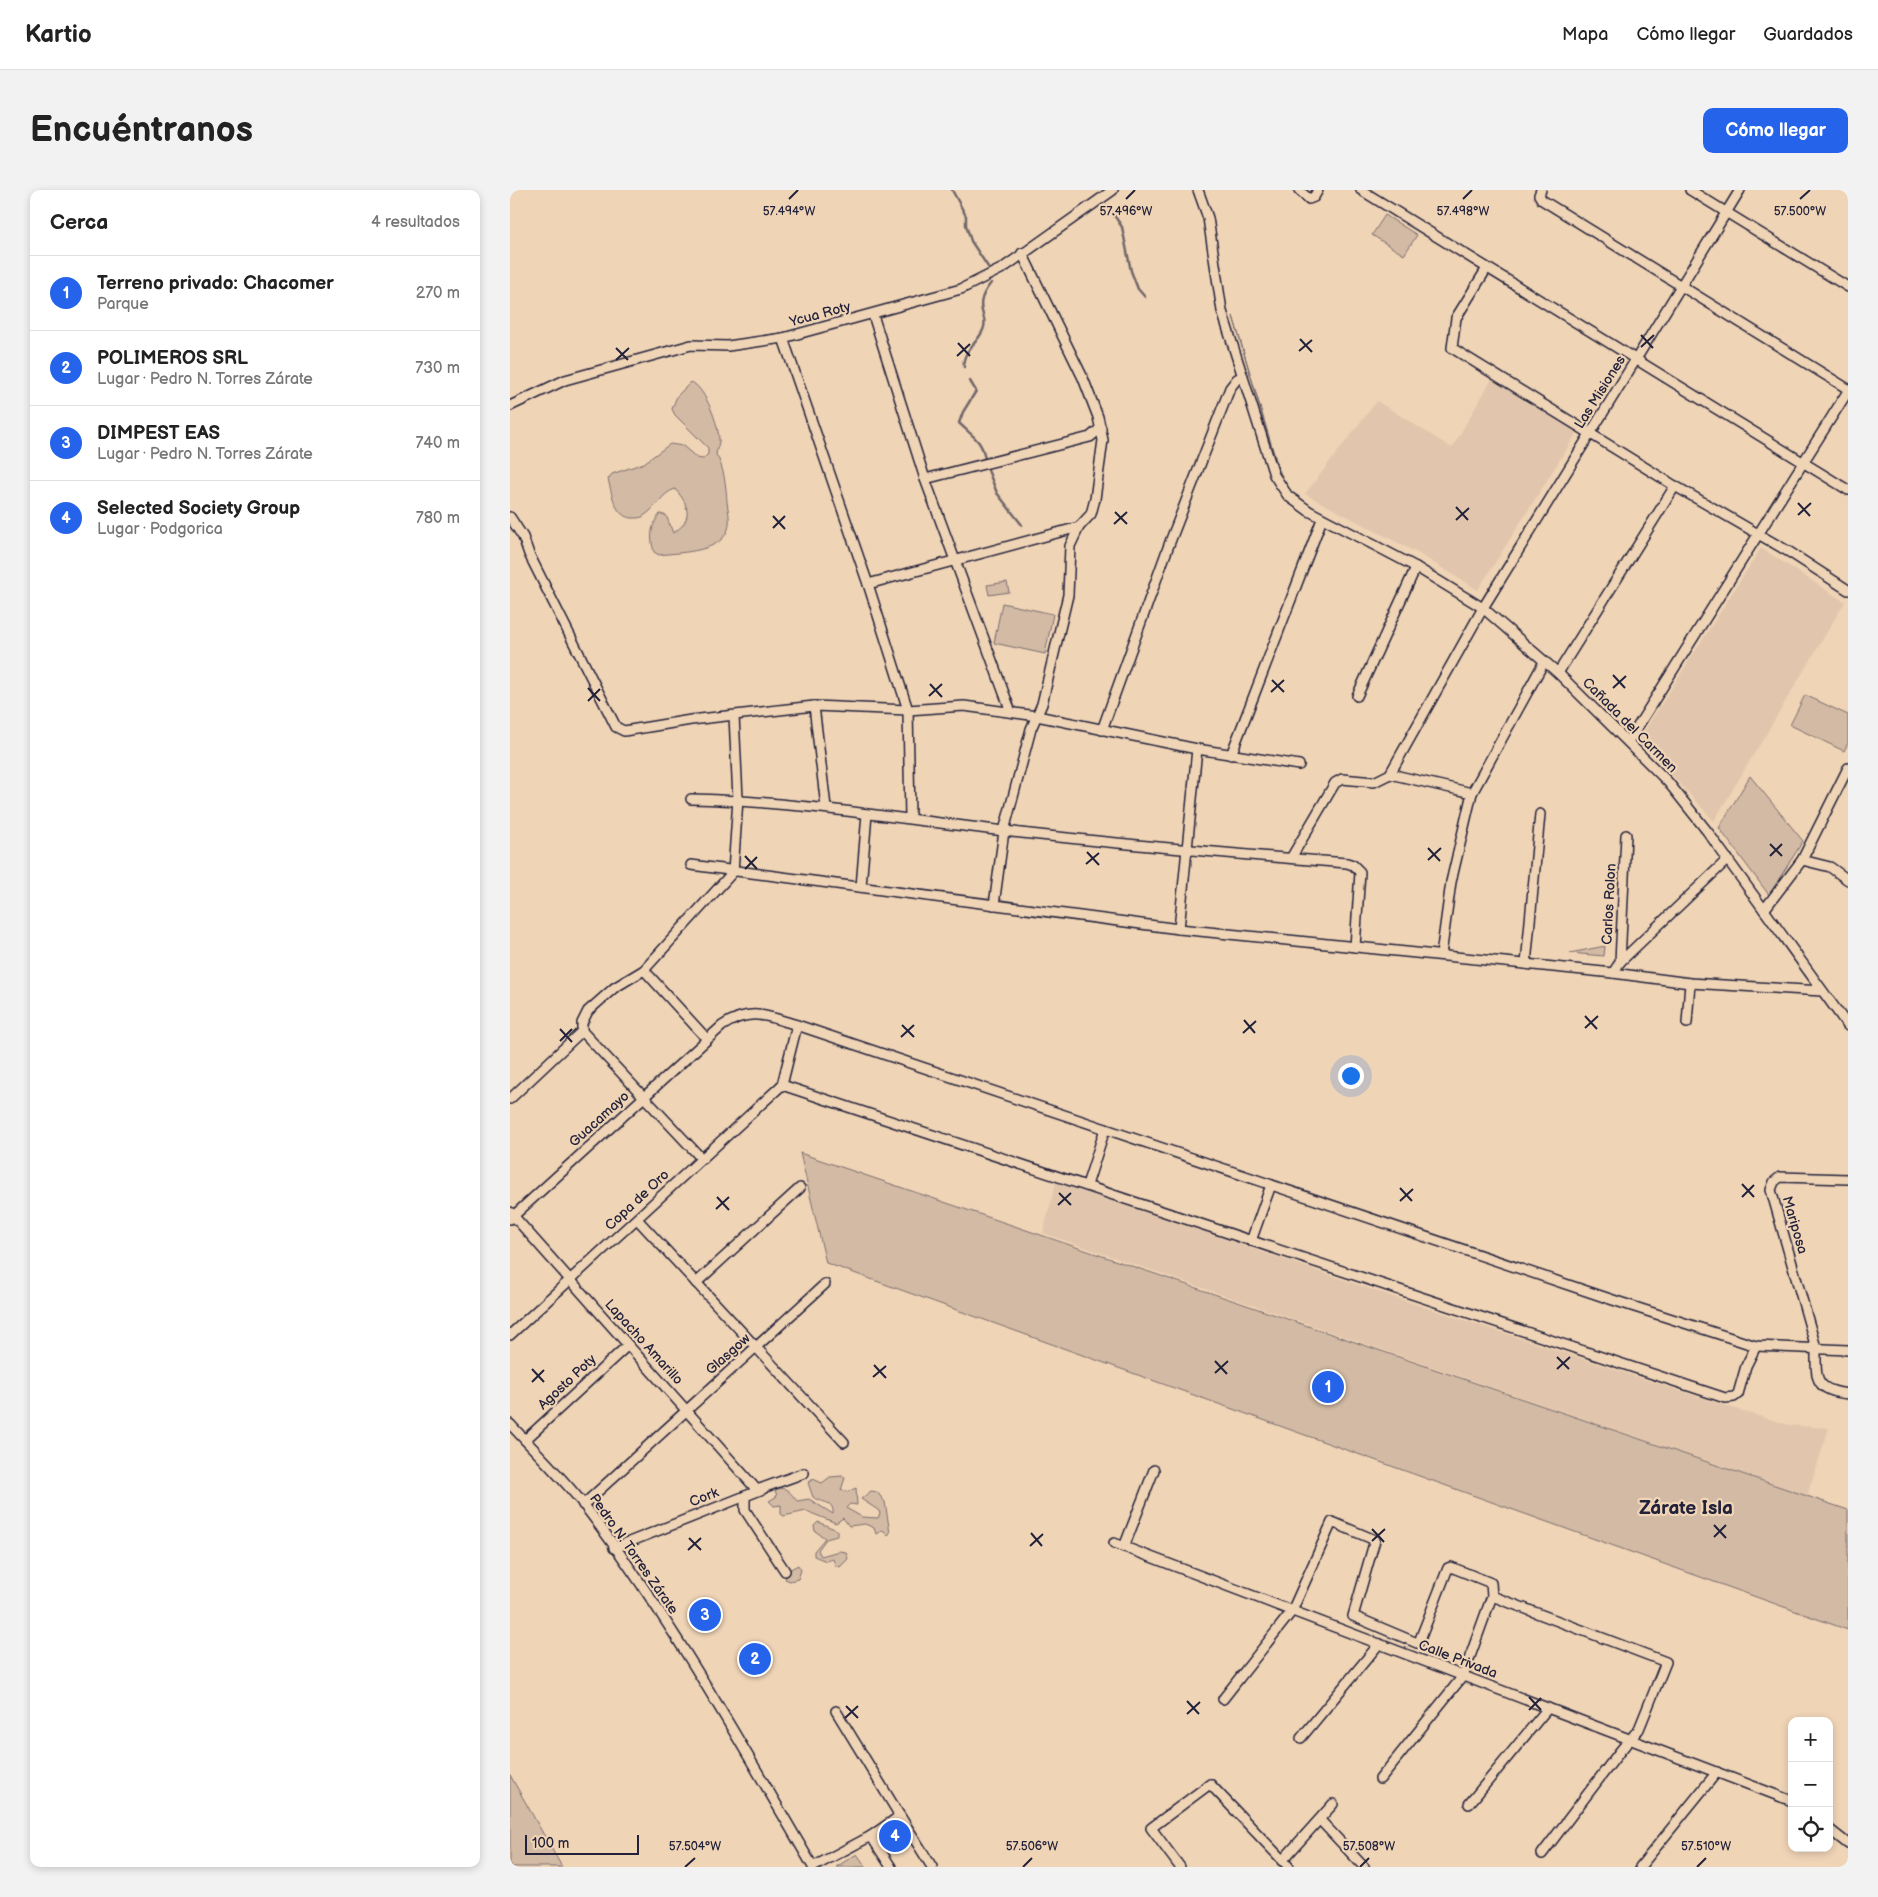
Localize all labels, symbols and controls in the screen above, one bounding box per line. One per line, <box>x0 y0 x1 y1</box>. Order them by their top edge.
text: Kartio <box>25 20 92 49</box>
text: Mapa <box>1562 24 1608 45</box>
text: Cómo llegar <box>1636 24 1735 45</box>
text: Guardados <box>1763 24 1853 45</box>
button: Cómo llegar <box>1703 108 1848 153</box>
text: Encuéntranos <box>30 109 253 152</box>
text: 57.494°W <box>763 204 815 219</box>
text: 57.496°W <box>1100 204 1153 219</box>
text: 57.498°W <box>1437 204 1489 219</box>
text: 57.500°W <box>1774 204 1826 219</box>
text: Cerca <box>50 210 108 235</box>
text: 4 resultados <box>371 213 460 232</box>
text: Terreno privado: Chacomer <box>97 272 334 295</box>
text: 1 <box>63 284 69 303</box>
text: 270 m <box>416 284 460 303</box>
text: Parque <box>97 295 149 314</box>
street label: Ycua Roty <box>787 298 853 331</box>
text: POLIMEROS SRL <box>97 347 248 370</box>
street label: Las Misiones <box>1571 352 1629 432</box>
text: 2 <box>61 359 71 378</box>
text: 730 m <box>415 359 460 378</box>
text: Lugar · Pedro N. Torres Zárate <box>97 370 313 389</box>
text: DIMPEST EAS <box>97 422 220 445</box>
text: 3 <box>61 434 71 453</box>
text: 740 m <box>415 434 460 453</box>
text: Lugar · Pedro N. Torres Zárate <box>97 445 313 464</box>
text: Selected Society Group <box>97 497 300 520</box>
text: 4 <box>61 509 71 528</box>
text: 780 m <box>416 509 460 528</box>
text: Lugar · Podgorica <box>97 520 223 539</box>
street label: Cañada del Carmen <box>1579 674 1681 776</box>
street label: Carlos Rolon <box>1598 863 1620 945</box>
your location <box>1338 1063 1364 1089</box>
street label: Guacamayo <box>565 1088 633 1150</box>
street label: Copa de Oro <box>601 1166 673 1234</box>
street label: Mariposa <box>1779 1194 1811 1256</box>
street label: Lapacho Amarillo <box>601 1296 687 1388</box>
street label: Glasgow <box>702 1329 754 1378</box>
street label: Agosto Poty <box>534 1350 600 1413</box>
pin: 1 <box>1312 1368 1344 1406</box>
street label: Cork <box>687 1483 721 1510</box>
street label: Pedro N. Torres Zárate <box>586 1491 682 1617</box>
district label: Zárate Isla <box>1639 1497 1733 1520</box>
pin: 3 <box>689 1596 721 1634</box>
street label: Calle Privada <box>1416 1636 1500 1682</box>
pin: 2 <box>739 1640 771 1678</box>
map controls <box>1788 1717 1833 1852</box>
button: + <box>1788 1717 1833 1762</box>
button: − <box>1788 1762 1833 1807</box>
button: locate <box>1788 1807 1833 1852</box>
pin: 4 <box>879 1817 911 1855</box>
scale bar <box>525 1832 639 1855</box>
text: 100 m <box>532 1835 569 1852</box>
text: 57.504°W <box>669 1839 721 1854</box>
text: 57.506°W <box>1006 1839 1058 1854</box>
text: 57.508°W <box>1343 1839 1395 1854</box>
text: 57.510°W <box>1681 1839 1731 1854</box>

